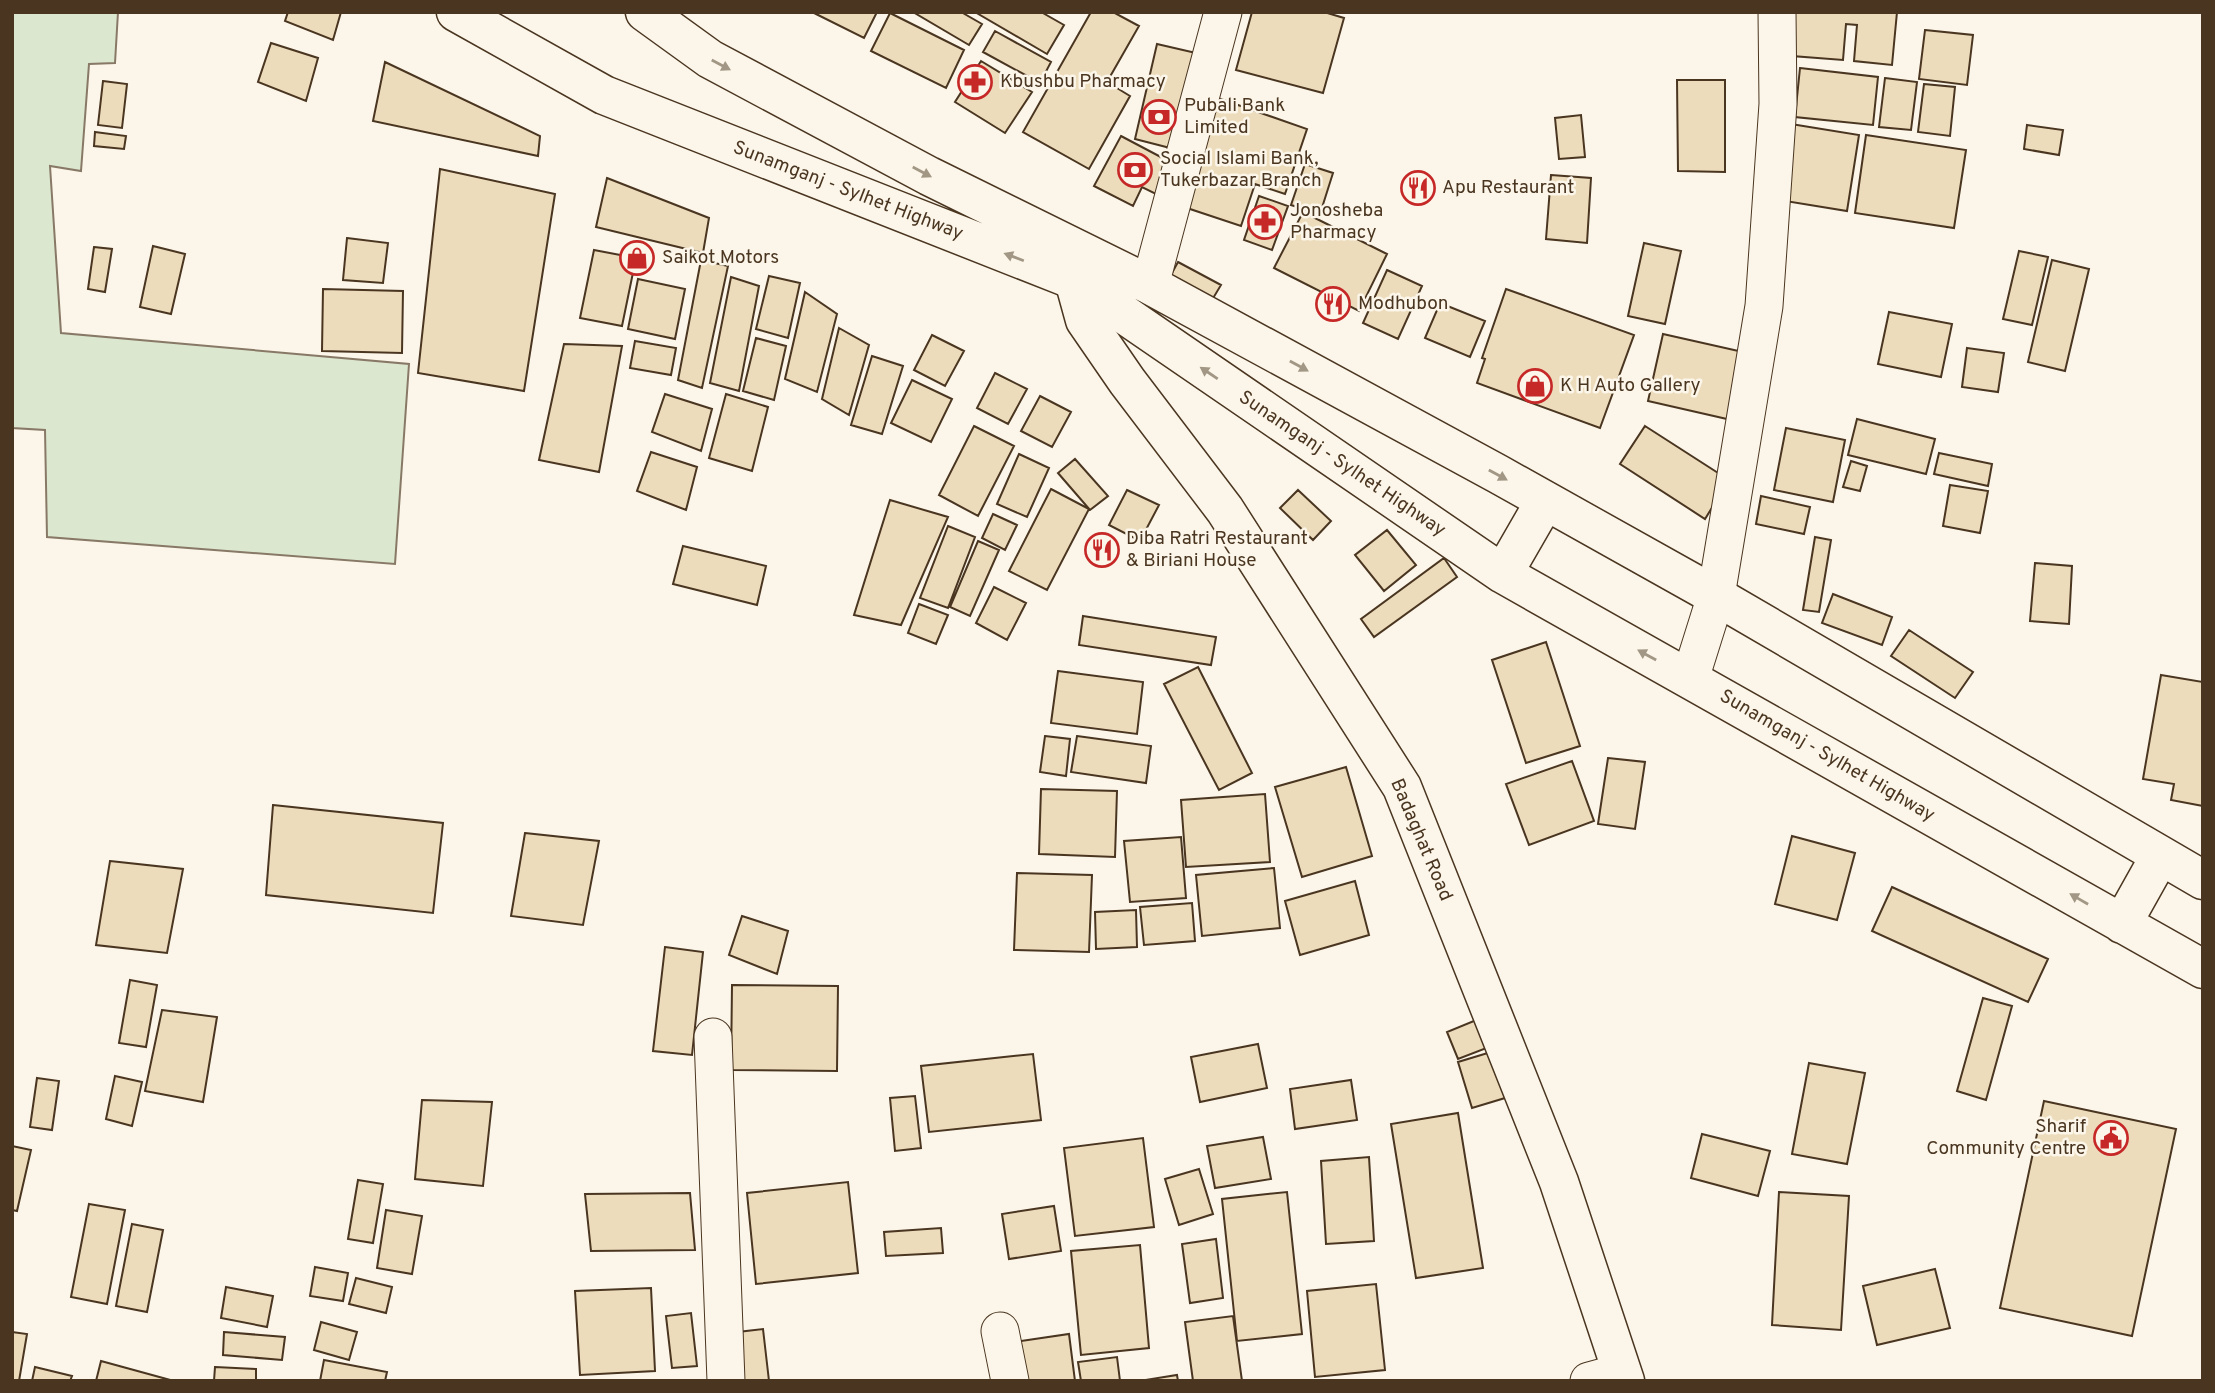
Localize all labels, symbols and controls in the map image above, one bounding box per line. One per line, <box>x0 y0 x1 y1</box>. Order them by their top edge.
one-way arrow <box>712 59 731 71</box>
pharmacy icon: Kbushbu Pharmacy <box>956 63 994 101</box>
place label: Kbushbu Pharmacy <box>1000 70 1166 94</box>
place label: Pubali Bank Limited <box>1184 94 1285 140</box>
bank icon: Pubali Bank Limited <box>1140 98 1178 136</box>
street label: Sunamganj - Sylhet Highway <box>729 136 967 246</box>
place label: Social Islami Bank, Tukerbazar Branch <box>1160 147 1322 193</box>
bank icon: Social Islami Bank, Tukerbazar Branch <box>1116 151 1154 189</box>
one-way arrow <box>912 166 932 178</box>
restaurant icon: Apu Restaurant <box>1399 169 1437 207</box>
place label: Apu Restaurant <box>1442 176 1574 200</box>
place label: Jonosheba Pharmacy <box>1290 199 1383 245</box>
pharmacy icon: Jonosheba Pharmacy <box>1246 203 1284 241</box>
shop icon: Saikot Motors <box>618 239 656 277</box>
place label: Saikot Motors <box>662 246 779 270</box>
one-way arrow <box>1004 251 1025 262</box>
restaurant icon: Modhubon <box>1314 285 1352 323</box>
place label: Modhubon <box>1358 292 1448 316</box>
one-way arrow <box>1289 359 1309 371</box>
one-way arrow <box>1200 366 1218 380</box>
shop icon: K H Auto Gallery <box>1516 367 1554 405</box>
place label: K H Auto Gallery <box>1560 374 1701 398</box>
street label: Sunamganj - Sylhet Highway <box>1234 386 1450 542</box>
one-way arrow <box>1489 469 1508 481</box>
place label: Diba Ratri Restaurant & Biriani House <box>1126 527 1308 573</box>
restaurant icon: Diba Ratri Restaurant & Biriani House <box>1083 531 1121 569</box>
one-way arrow <box>1637 649 1657 661</box>
street label: Sunamganj - Sylhet Highway <box>1715 684 1939 828</box>
street label: Badaghat Road <box>1384 775 1458 905</box>
one-way arrow <box>2070 893 2089 905</box>
place label: Sharif Community Centre <box>1926 1115 2087 1161</box>
public building icon: Sharif Community Centre <box>2092 1119 2130 1157</box>

